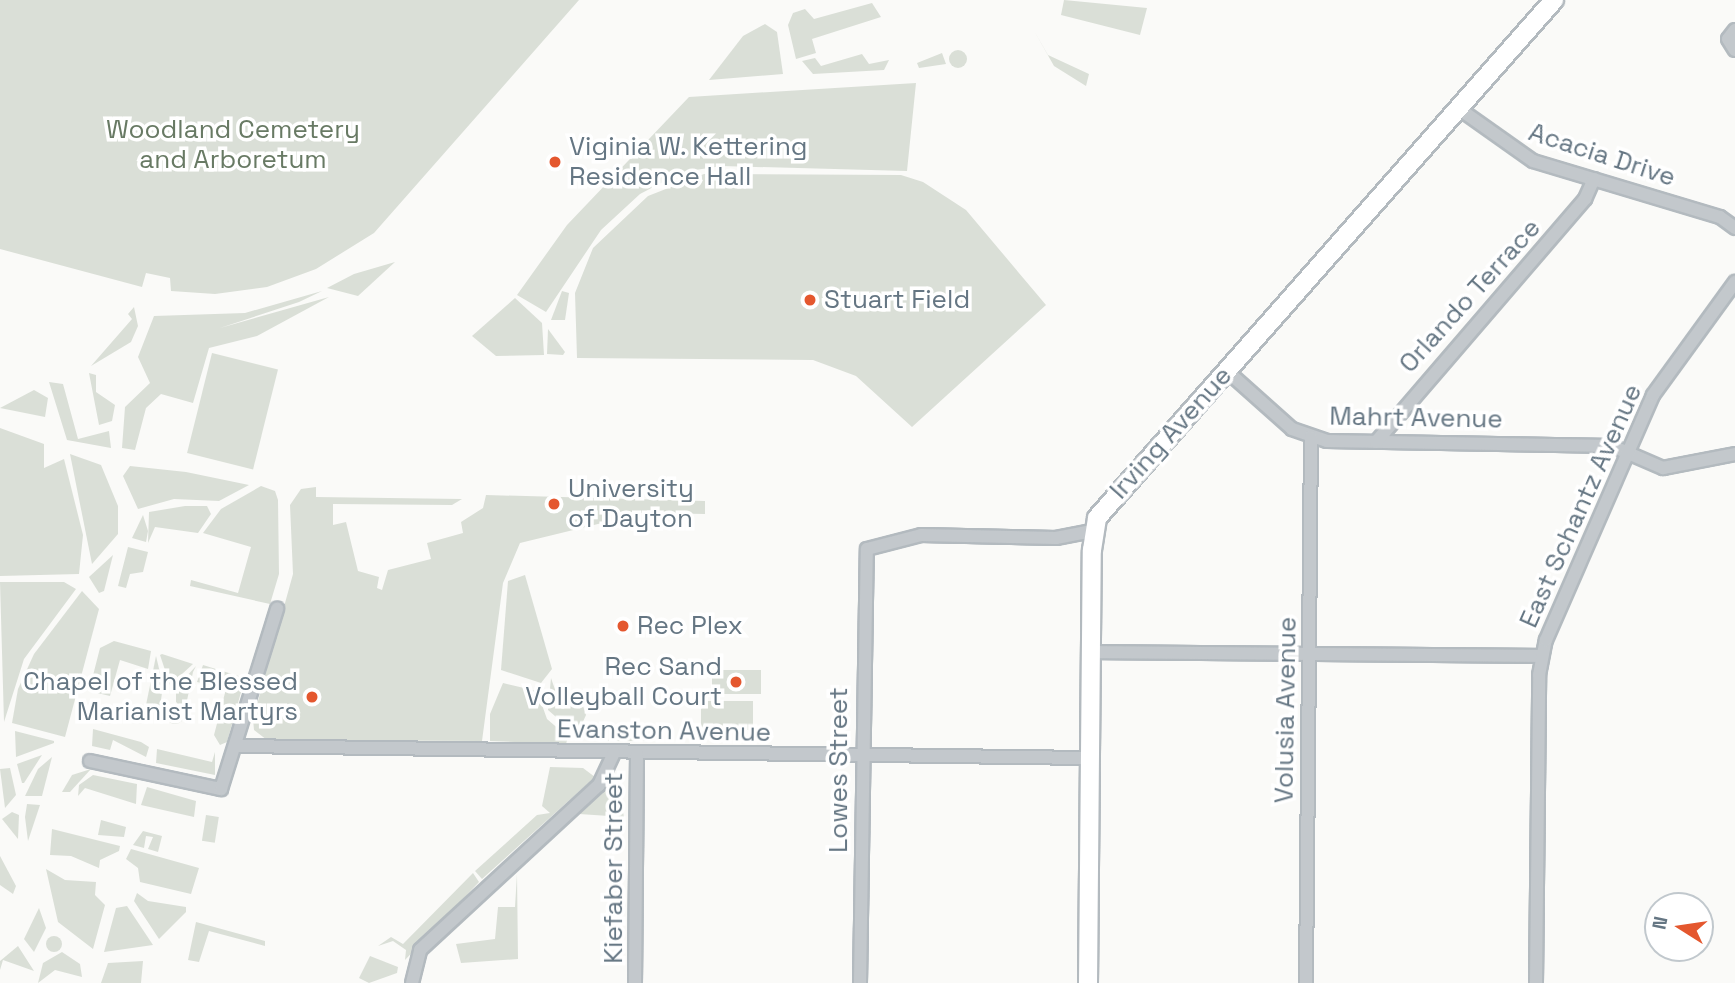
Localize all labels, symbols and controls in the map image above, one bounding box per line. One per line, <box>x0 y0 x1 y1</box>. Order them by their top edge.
park label: Woodland Cemetery and Arboretum <box>106 114 360 176</box>
street label: Acacia Drive <box>1525 117 1679 193</box>
place label: Viginia W. Kettering Residence Hall <box>569 131 809 192</box>
marker: Viginia W. Kettering Residence Hall <box>547 154 563 170</box>
street label: Orlando Terrace <box>1393 212 1547 380</box>
place label: Stuart Field <box>824 284 970 316</box>
marker: Stuart Field <box>802 292 818 308</box>
street label: Irving Avenue <box>1103 360 1239 506</box>
street label: East Schantz Avenue <box>1513 379 1649 633</box>
street label: Mahrt Avenue <box>1329 401 1503 435</box>
place label: University of Dayton <box>568 473 694 534</box>
marker: University of Dayton <box>546 496 562 512</box>
place label: Rec Plex <box>637 610 743 642</box>
street label: Volusia Avenue <box>1269 616 1303 804</box>
marker: Rec Plex <box>615 618 631 634</box>
place label: Rec Sand Volleyball Court <box>525 651 722 712</box>
place label: Chapel of the Blessed Marianist Martyrs <box>23 666 298 728</box>
marker: Rec Sand Volleyball Court <box>728 674 744 690</box>
street label: Lowes Street <box>823 687 855 853</box>
marker: Chapel of the Blessed Marianist Martyrs <box>304 689 320 705</box>
street label: Evanston Avenue <box>556 714 772 748</box>
street label: Kiefaber Street <box>598 772 630 964</box>
north arrow <box>1644 892 1714 962</box>
text: N <box>1646 914 1673 932</box>

